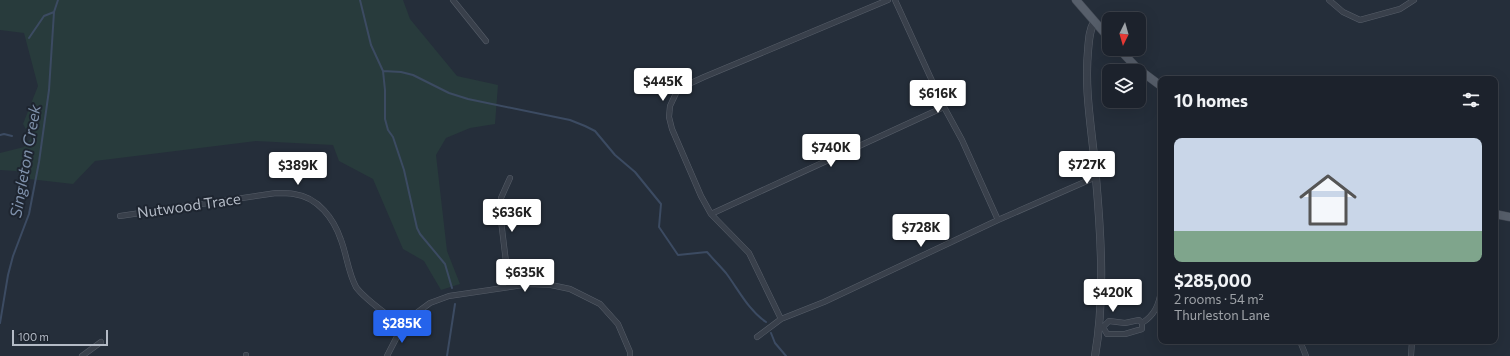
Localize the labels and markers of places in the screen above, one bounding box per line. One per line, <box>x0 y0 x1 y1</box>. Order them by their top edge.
pin: $445K <box>635 68 691 102</box>
pin: $616K <box>910 80 966 114</box>
pin: $740K <box>803 134 859 168</box>
pin: $727K <box>1059 151 1115 185</box>
pin: $389K <box>270 152 326 186</box>
pin: $636K <box>484 199 540 233</box>
pin: $728K <box>893 214 949 248</box>
pin: $635K <box>497 259 553 293</box>
pin: $420K <box>1085 279 1141 313</box>
pin: $285K <box>374 310 430 344</box>

